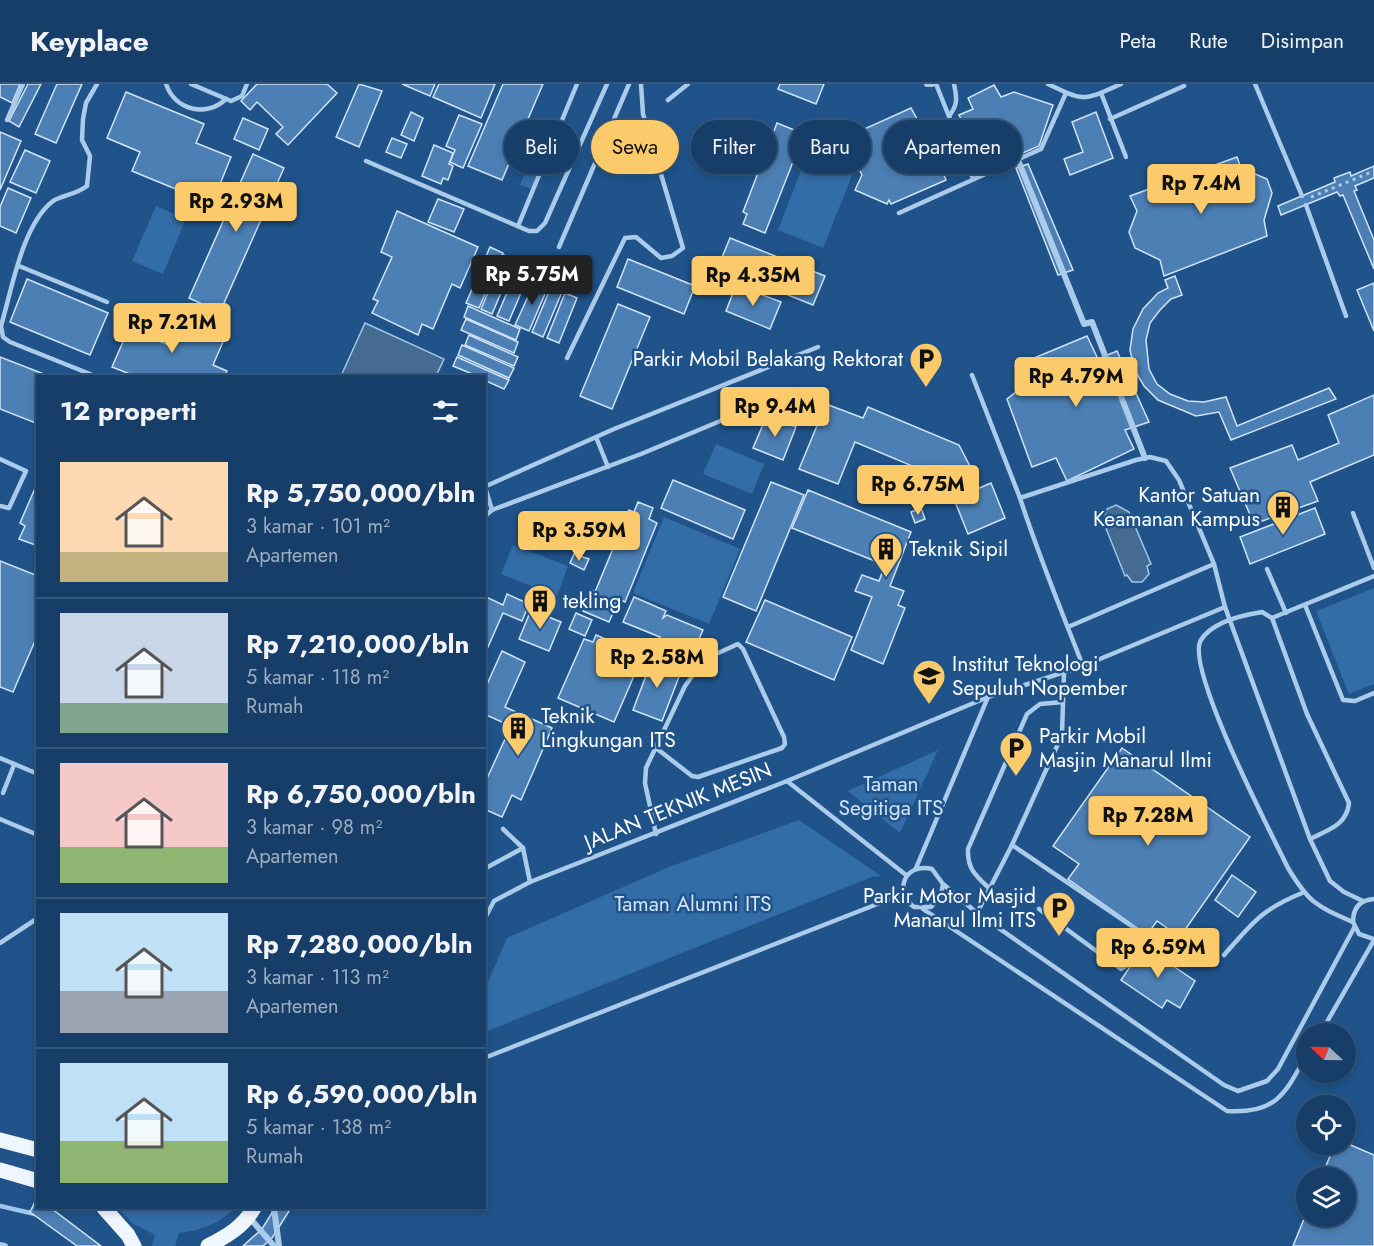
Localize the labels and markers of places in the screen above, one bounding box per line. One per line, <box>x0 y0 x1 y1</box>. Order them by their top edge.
pin: Rp 7.4M <box>1146 164 1256 215</box>
pin: Rp 2.93M <box>174 182 298 233</box>
pin: Rp 5.75M <box>470 255 594 306</box>
pin: Rp 4.35M <box>691 256 815 307</box>
pin: Rp 7.21M <box>110 303 234 354</box>
parking icon: Parkir Mobil Belakang Rektorat <box>908 341 944 388</box>
place label: Parkir Mobil Belakang Rektorat <box>633 344 903 374</box>
pin: Rp 4.79M <box>1014 357 1138 408</box>
pin: Rp 9.4M <box>720 387 830 438</box>
pin: Rp 6.75M <box>856 465 980 516</box>
place label: Kantor Satuan Keamanan Kampus <box>1093 480 1260 534</box>
building icon: Kantor Satuan Keamanan Kampus <box>1265 489 1301 536</box>
pin: Rp 3.59M <box>517 511 641 562</box>
building icon: Teknik Sipil <box>868 531 904 578</box>
place label: Teknik Sipil <box>909 534 1008 564</box>
building icon: tekling <box>522 583 558 630</box>
place label: tekling <box>563 586 621 616</box>
pin: Rp 2.58M <box>595 638 719 689</box>
place label: Institut Teknologi Sepuluh Nopember <box>952 649 1128 703</box>
school or university icon: Institut Teknologi Sepuluh Nopember <box>911 658 947 705</box>
place label: Teknik Lingkungan ITS <box>541 701 676 755</box>
building icon: Teknik Lingkungan ITS <box>500 710 536 757</box>
place label: Parkir Mobil Masjin Manarul Ilmi <box>1039 721 1212 775</box>
parking icon: Parkir Mobil Masjin Manarul Ilmi <box>998 730 1034 777</box>
pin: Rp 7.28M <box>1086 796 1210 847</box>
place label: Parkir Motor Masjid Manarul Ilmi ITS <box>863 881 1036 935</box>
parking icon: Parkir Motor Masjid Manarul Ilmi ITS <box>1041 890 1077 937</box>
pin: Rp 6.59M <box>1096 928 1220 979</box>

